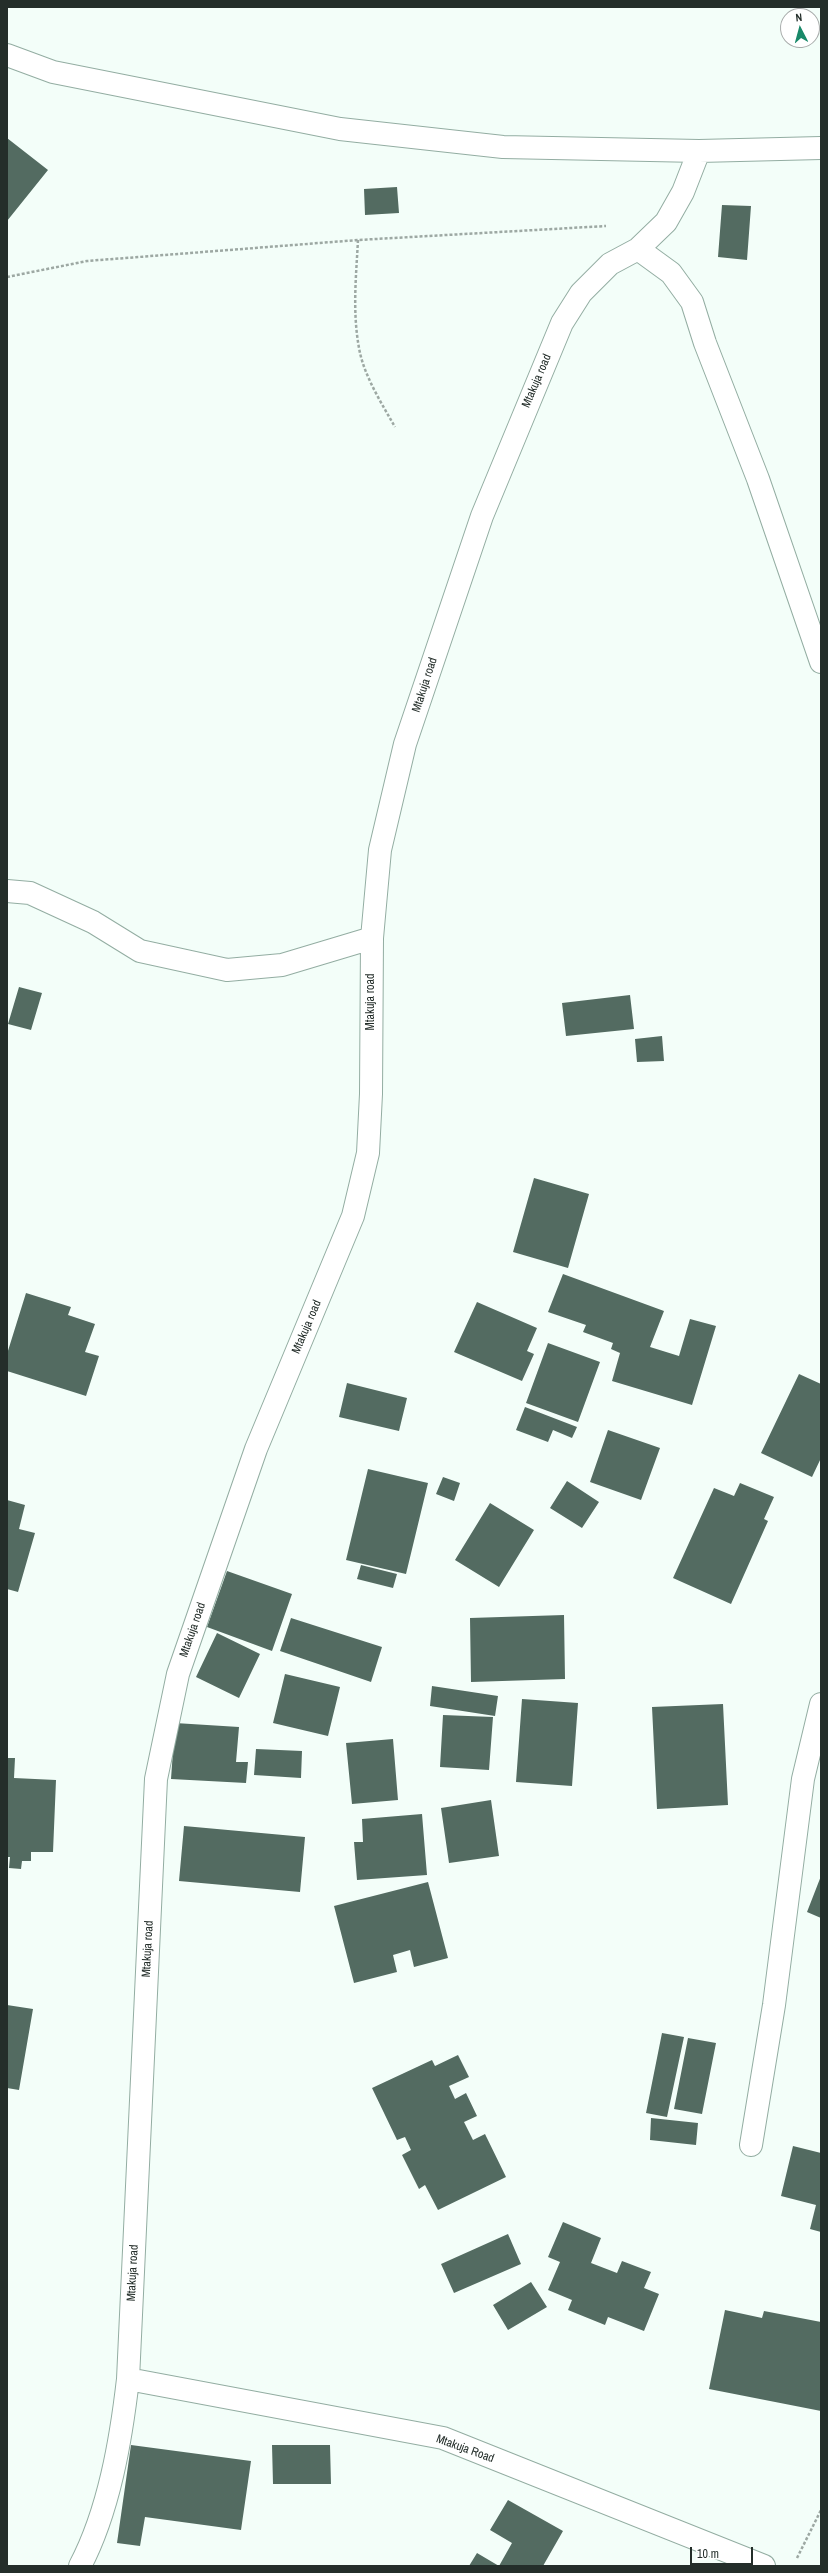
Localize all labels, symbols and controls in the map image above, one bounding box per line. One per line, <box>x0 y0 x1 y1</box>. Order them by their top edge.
north arrow <box>780 8 820 48</box>
text: N <box>795 10 803 24</box>
street label: Mtakuja road <box>519 352 555 410</box>
street label: Mtakuja road <box>409 656 441 714</box>
street label: Mtakuja road <box>364 974 378 1030</box>
street label: Mtakuja road <box>289 1298 325 1356</box>
street label: Mtakuja road <box>177 1601 209 1659</box>
street label: Mtakuja road <box>139 1920 157 1978</box>
street label: Mtakuja road <box>124 2244 142 2302</box>
street label: Mtakuja Road <box>434 2432 496 2466</box>
scale bar <box>692 2539 755 2565</box>
text: 10 m <box>697 2546 719 2562</box>

